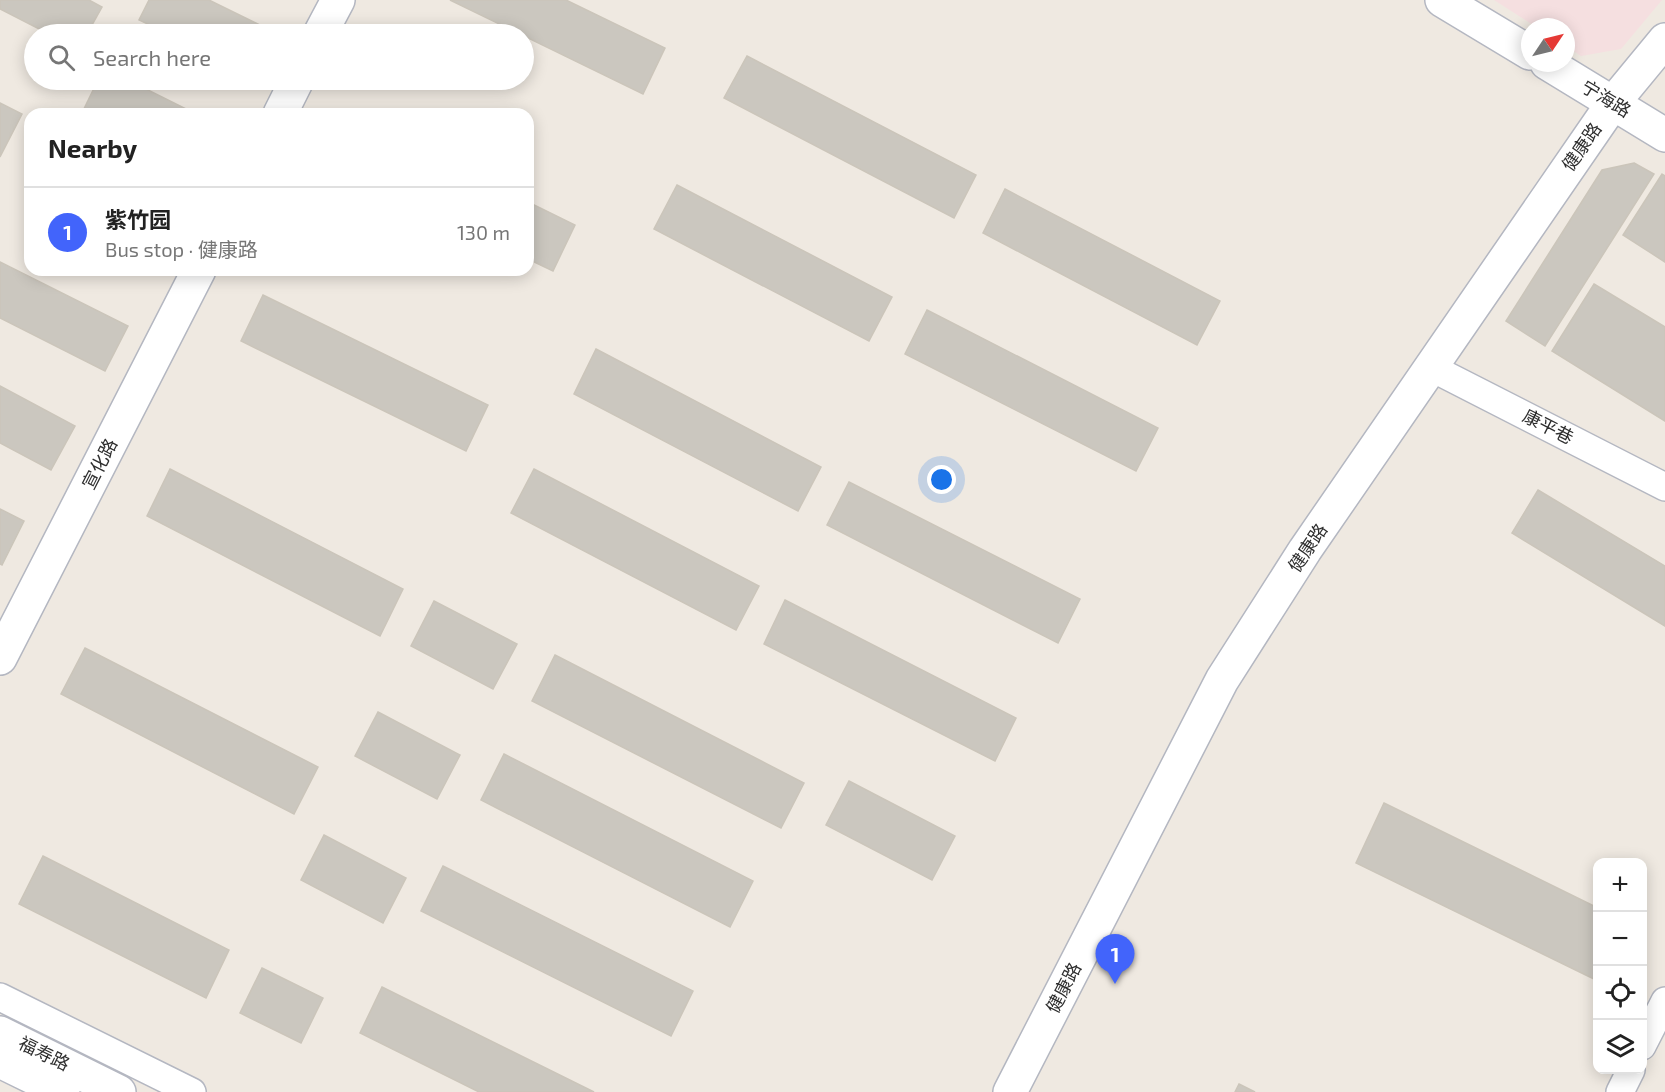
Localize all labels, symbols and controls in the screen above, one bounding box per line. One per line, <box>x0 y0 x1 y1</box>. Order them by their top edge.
north arrow <box>1521 18 1575 72</box>
search box <box>24 24 534 90</box>
icon: search <box>45 41 78 74</box>
text: Search here <box>93 44 211 70</box>
street label: 宁海路 <box>1578 75 1635 121</box>
street label: 健康路 <box>1557 118 1606 175</box>
text: Nearby <box>48 132 137 163</box>
text: 紫竹园 <box>105 206 171 232</box>
text: 1 <box>63 220 72 244</box>
text: 130 m <box>457 220 510 244</box>
text: Bus stop · 健康路 <box>105 237 258 261</box>
street label: 康平巷 <box>1519 404 1578 448</box>
street label: 宣化路 <box>77 434 121 493</box>
your location <box>927 465 956 494</box>
street label: 健康路 <box>1283 519 1331 576</box>
map controls <box>1593 858 1647 1074</box>
button: + <box>1593 858 1647 912</box>
button: − <box>1593 912 1647 966</box>
pin: 1 <box>1096 934 1134 984</box>
street label: 健康路 <box>1041 958 1085 1017</box>
button: locate <box>1593 966 1647 1020</box>
button: layers <box>1593 1020 1647 1074</box>
street label: 福寿路 <box>15 1031 74 1075</box>

